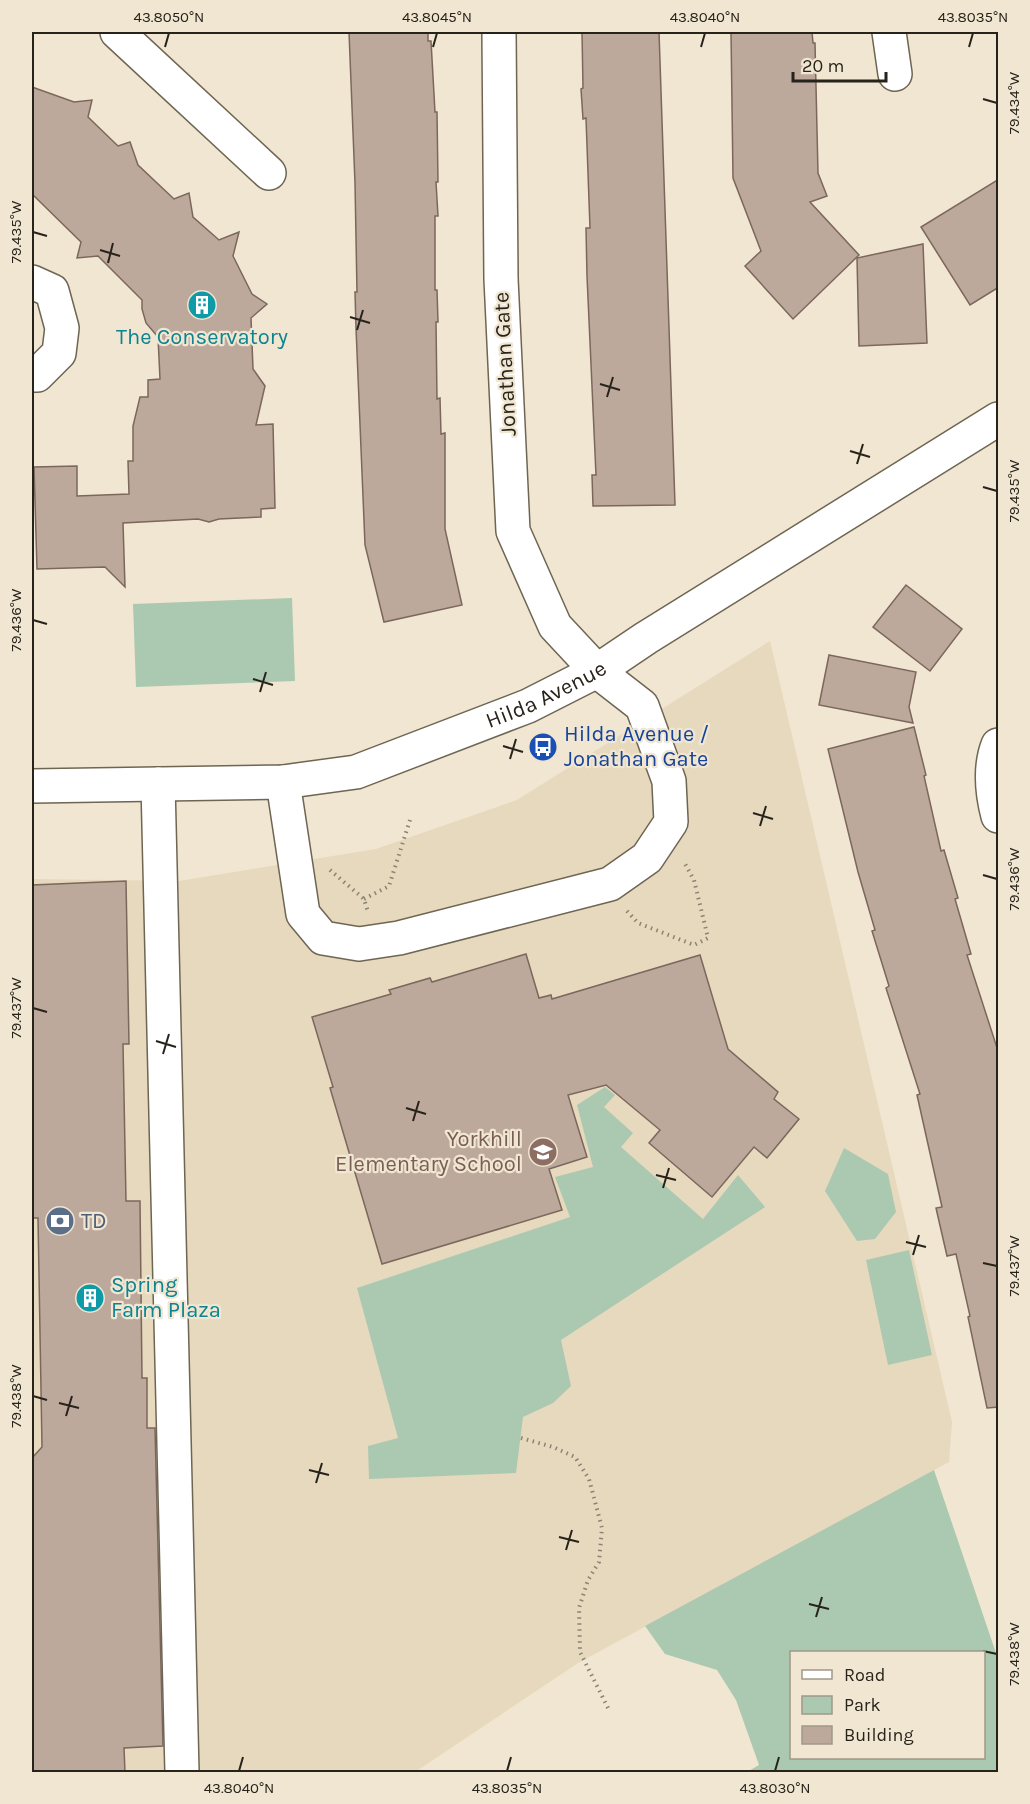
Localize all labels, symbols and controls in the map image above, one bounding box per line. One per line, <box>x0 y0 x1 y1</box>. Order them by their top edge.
text: 43.8050°N <box>134 8 204 26</box>
text: 43.8045°N <box>402 8 472 26</box>
text: 43.8040°N <box>670 8 740 26</box>
text: 43.8035°N <box>938 8 1008 26</box>
scale bar <box>793 45 886 83</box>
text: 20 m <box>802 55 844 77</box>
text: 79.434°W <box>1005 71 1023 134</box>
text: 79.435°W <box>7 200 25 263</box>
building icon: The Conservatory <box>186 289 218 321</box>
street label: Jonathan Gate <box>488 291 522 437</box>
place label: The Conservatory <box>116 324 288 350</box>
text: 79.435°W <box>1005 459 1023 522</box>
text: 79.436°W <box>7 588 25 651</box>
street label: Hilda Avenue <box>482 655 612 734</box>
place label: Hilda Avenue / Jonathan Gate <box>564 721 709 772</box>
bus stop icon: Hilda Avenue / Jonathan Gate <box>527 731 559 763</box>
text: 79.436°W <box>1005 847 1023 910</box>
text: 79.437°W <box>7 977 25 1039</box>
place label: Yorkhill Elementary School <box>335 1126 522 1177</box>
school or university icon: Yorkhill Elementary School <box>527 1136 559 1168</box>
bank icon: TD <box>44 1205 76 1237</box>
place label: TD <box>81 1208 107 1234</box>
text: 79.437°W <box>1005 1235 1023 1297</box>
place label: Spring Farm Plaza <box>111 1272 221 1323</box>
building icon: Spring Farm Plaza <box>74 1282 106 1314</box>
text: 79.438°W <box>7 1364 25 1428</box>
text: 79.438°W <box>1005 1622 1023 1686</box>
legend <box>790 1651 985 1759</box>
text: Road <box>844 1664 885 1686</box>
text: Park <box>844 1694 881 1716</box>
text: Building <box>844 1724 914 1746</box>
text: 43.8040°N <box>204 1779 274 1797</box>
text: 43.8035°N <box>472 1779 542 1797</box>
text: 43.8030°N <box>739 1779 811 1797</box>

